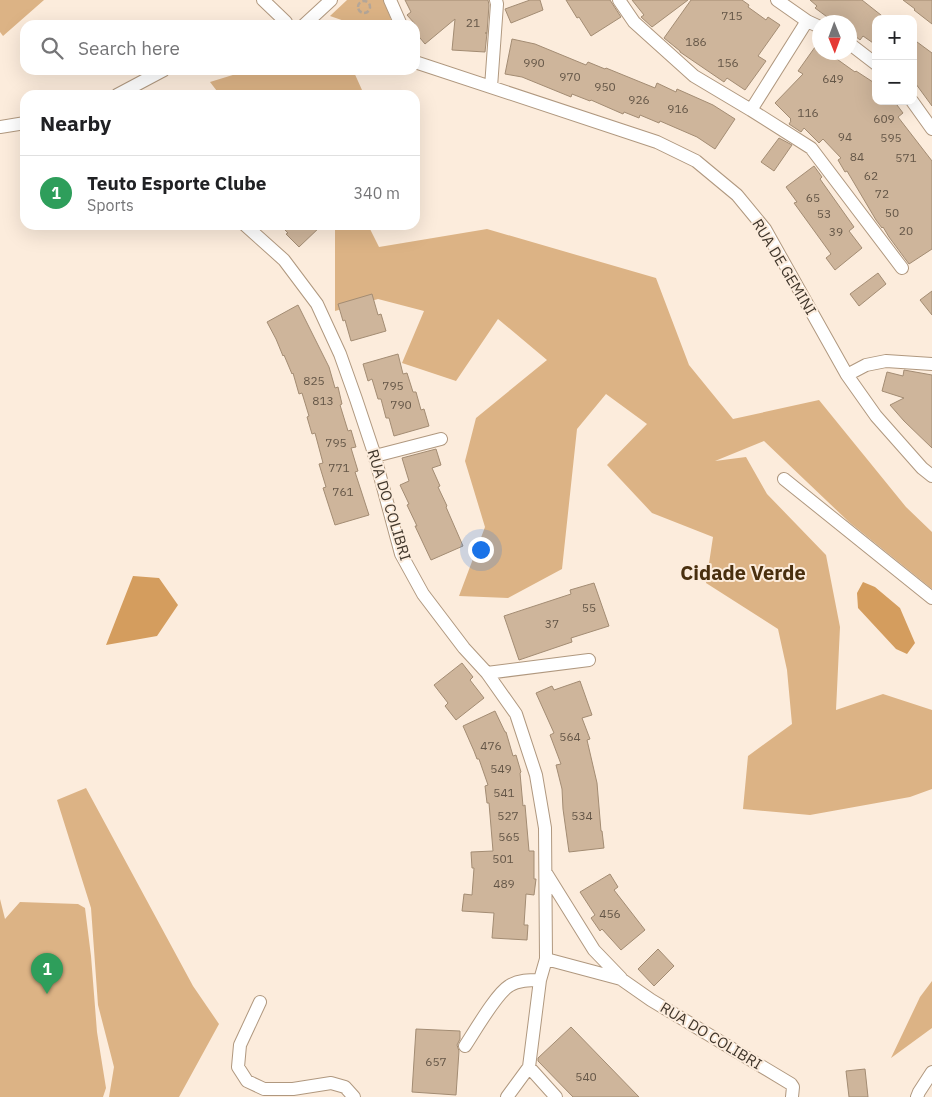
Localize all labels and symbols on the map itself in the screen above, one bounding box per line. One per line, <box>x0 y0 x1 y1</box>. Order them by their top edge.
house number: 715 <box>721 8 743 23</box>
house number: 21 <box>466 15 480 30</box>
north arrow <box>812 15 857 60</box>
house number: 186 <box>685 34 707 49</box>
house number: 990 <box>523 55 545 70</box>
house number: 156 <box>717 55 739 70</box>
house number: 970 <box>559 69 581 84</box>
house number: 649 <box>822 71 844 86</box>
house number: 950 <box>594 79 616 94</box>
house number: 926 <box>628 92 650 107</box>
house number: 916 <box>667 101 689 116</box>
house number: 116 <box>797 105 819 120</box>
house number: 609 <box>873 111 895 126</box>
house number: 94 <box>838 129 852 144</box>
house number: 595 <box>880 130 902 145</box>
house number: 84 <box>850 149 864 164</box>
house number: 571 <box>895 150 917 165</box>
house number: 62 <box>864 168 878 183</box>
house number: 72 <box>875 186 889 201</box>
house number: 65 <box>806 190 820 205</box>
house number: 50 <box>885 205 899 220</box>
house number: 53 <box>817 206 831 221</box>
street label: RUA DE GEMINI <box>748 215 821 318</box>
house number: 20 <box>899 223 913 238</box>
house number: 39 <box>829 224 843 239</box>
house number: 825 <box>303 373 325 388</box>
house number: 795 <box>382 378 404 393</box>
house number: 813 <box>312 393 334 408</box>
house number: 790 <box>390 397 412 412</box>
house number: 795 <box>325 435 347 450</box>
street label: RUA DO COLIBRI <box>364 447 415 563</box>
house number: 771 <box>328 460 350 475</box>
house number: 761 <box>332 484 354 499</box>
your location <box>468 537 494 563</box>
district label: Cidade Verde <box>680 559 806 586</box>
house number: 55 <box>582 600 596 615</box>
house number: 37 <box>545 616 559 631</box>
house number: 564 <box>559 729 581 744</box>
house number: 476 <box>480 738 502 753</box>
house number: 549 <box>490 761 512 776</box>
house number: 541 <box>493 785 515 800</box>
house number: 527 <box>497 808 519 823</box>
house number: 534 <box>571 808 593 823</box>
house number: 565 <box>498 829 520 844</box>
house number: 501 <box>492 851 514 866</box>
house number: 489 <box>493 876 515 891</box>
house number: 456 <box>599 906 621 921</box>
pin: 1 <box>31 953 63 994</box>
street label: RUA DO COLIBRI <box>657 998 766 1073</box>
house number: 657 <box>425 1054 447 1069</box>
house number: 540 <box>575 1069 597 1084</box>

